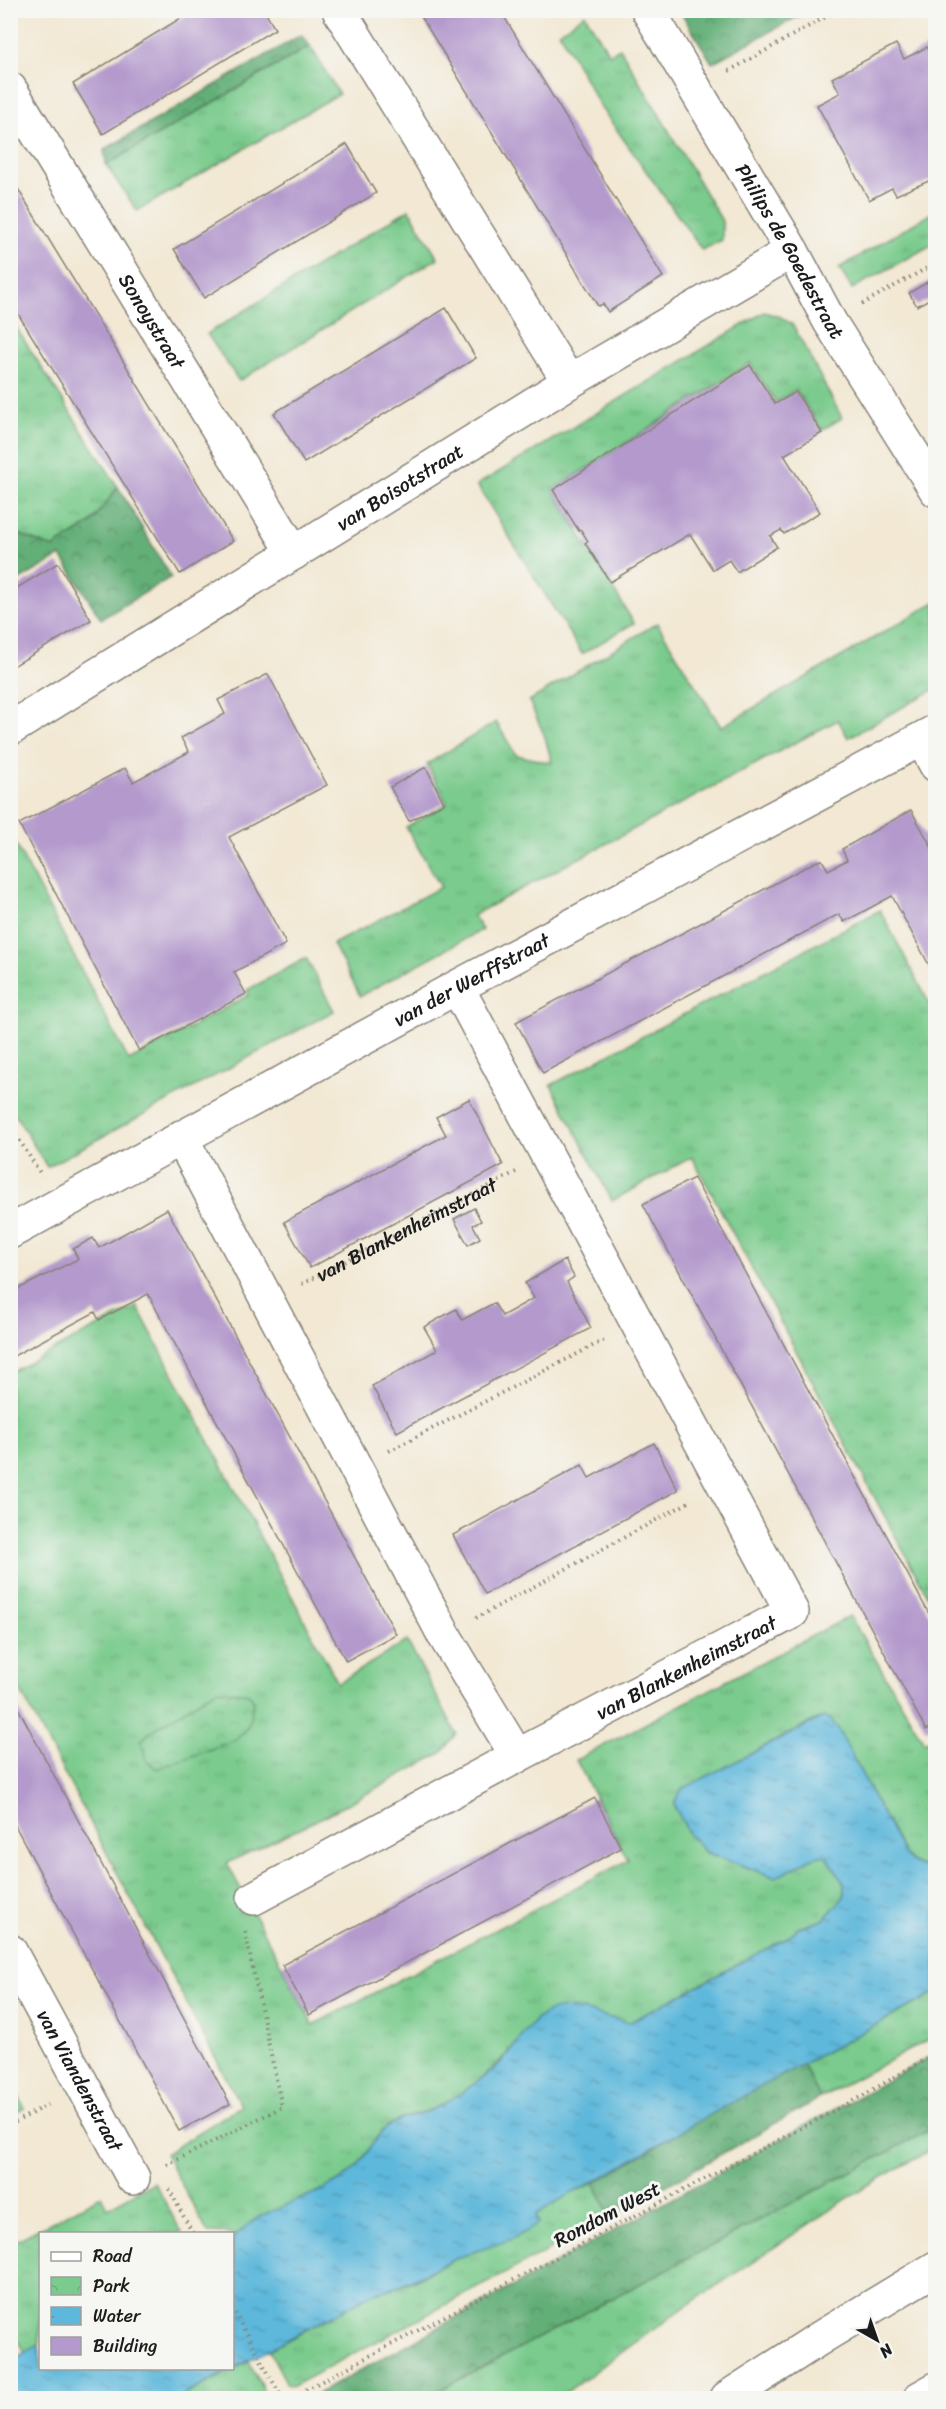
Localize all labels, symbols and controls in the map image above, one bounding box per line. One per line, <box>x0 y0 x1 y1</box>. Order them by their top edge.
street label: Philips de Goedestraat <box>725 157 854 347</box>
street label: Sonoystraat <box>109 266 195 377</box>
street label: van Boisotstraat <box>329 434 471 540</box>
street label: van der Werffstraat <box>387 923 557 1037</box>
street label: van Blankenheimstraat <box>310 1167 505 1292</box>
street label: van Blankenheimstraat <box>590 1605 784 1730</box>
street label: van Viandenstraat <box>27 2003 133 2159</box>
street label: Rondom West <box>547 2171 667 2257</box>
legend <box>39 2232 234 2370</box>
text: Road <box>93 2240 133 2272</box>
text: Park <box>93 2270 130 2302</box>
text: Water <box>93 2300 142 2332</box>
north arrow <box>847 2310 907 2370</box>
text: Building <box>93 2330 157 2362</box>
text: N <box>872 2336 901 2366</box>

